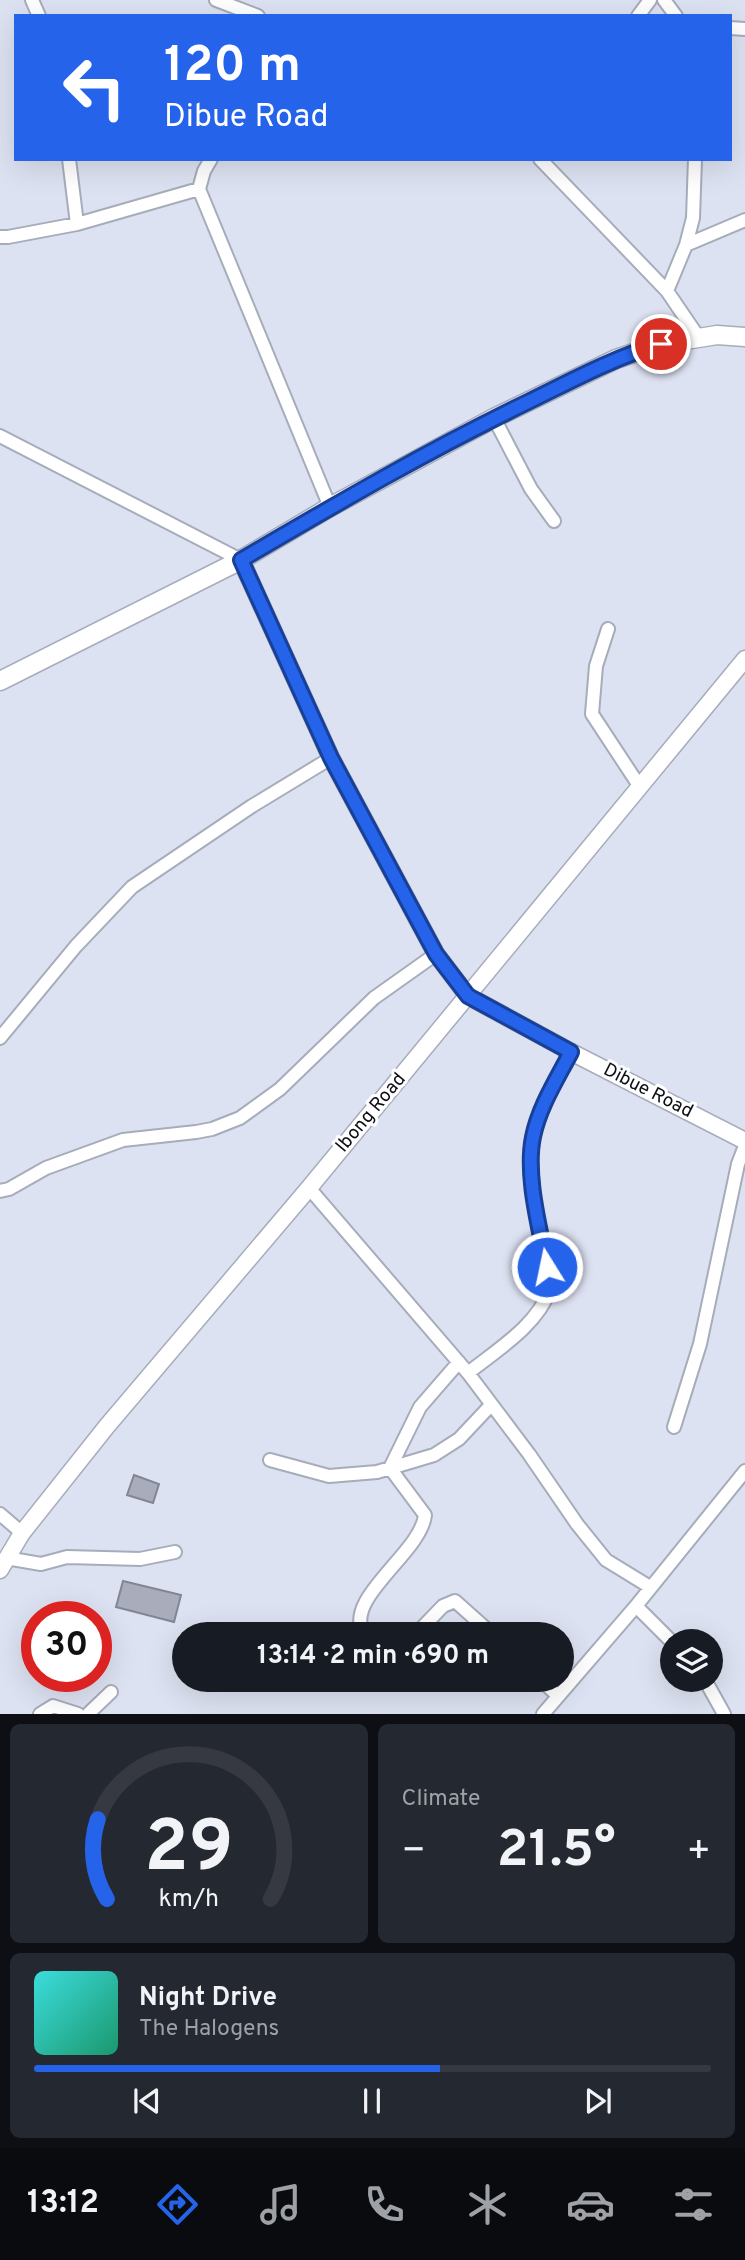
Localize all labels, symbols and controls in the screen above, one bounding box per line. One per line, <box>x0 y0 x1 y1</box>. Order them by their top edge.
text: 120 m <box>164 37 301 99</box>
icon: left <box>49 42 140 133</box>
text: Dibue Road <box>164 98 329 138</box>
pin <box>631 314 691 374</box>
icon: arrive <box>642 325 680 363</box>
street label: Dibue Road <box>599 1058 697 1124</box>
street label: Ibong Road <box>331 1068 411 1158</box>
position arrow <box>510 1230 584 1304</box>
speed limit sign: 30 <box>21 1601 112 1692</box>
map controls <box>660 1629 723 1692</box>
button: layers <box>660 1629 723 1692</box>
text: 13:14 · 2 min · 690 m <box>257 1640 489 1673</box>
text: Climate <box>402 1785 480 1814</box>
text: 29 <box>144 1806 233 1898</box>
text: 21.5° <box>497 1819 616 1885</box>
text: − <box>402 1828 426 1877</box>
text: + <box>686 1828 711 1877</box>
text: km/h <box>158 1884 219 1916</box>
text: Night Drive <box>139 1982 277 2015</box>
text: The Halogens <box>139 2015 279 2044</box>
icon: previous <box>128 2082 166 2120</box>
icon: pause <box>353 2082 391 2120</box>
icon: next <box>579 2082 617 2120</box>
icon: directions <box>153 2180 202 2229</box>
icon: music <box>256 2180 305 2229</box>
icon: phone <box>360 2180 409 2229</box>
icon: climate <box>463 2180 512 2229</box>
icon: car <box>566 2180 615 2229</box>
icon: filters <box>669 2180 718 2229</box>
text: 13:12 <box>27 2184 99 2224</box>

